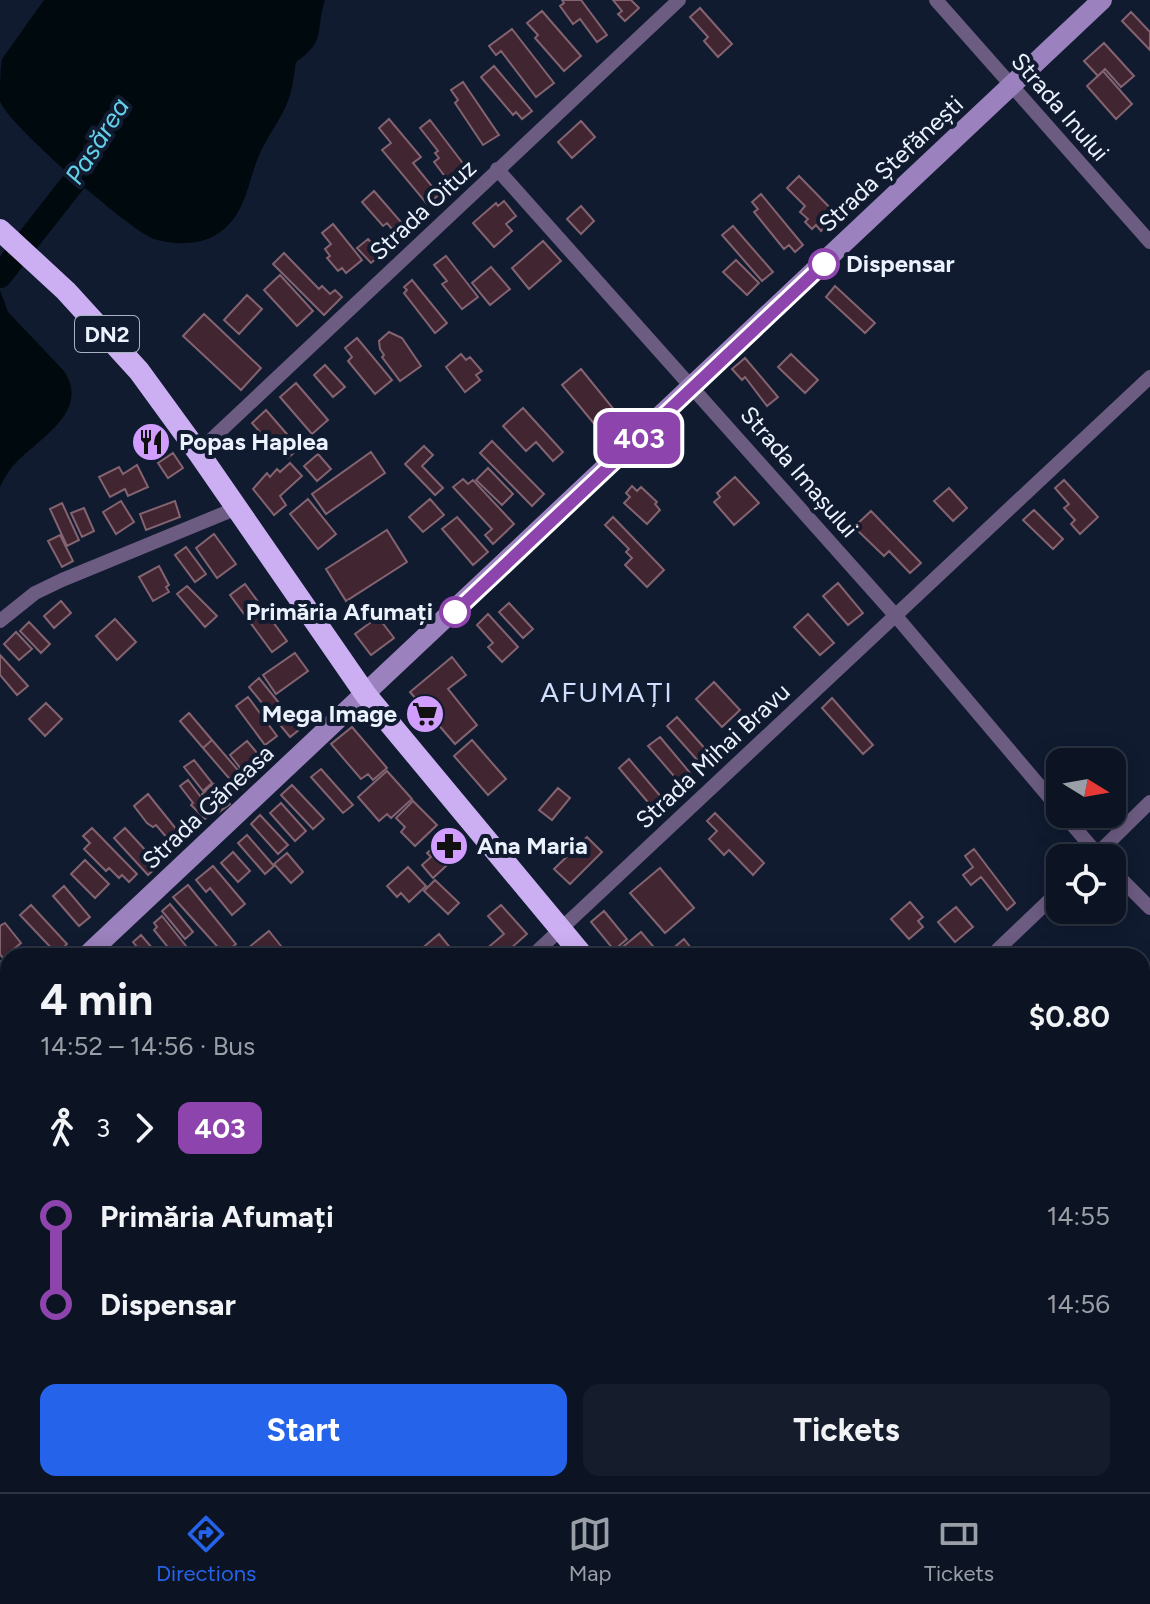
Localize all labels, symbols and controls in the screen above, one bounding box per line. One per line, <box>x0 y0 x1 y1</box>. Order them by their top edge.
street label: Strada Inului <box>1006 47 1115 167</box>
street label: Strada Ștefănești <box>813 89 969 238</box>
water label: Pasărea <box>58 92 136 190</box>
street label: Strada Oituz <box>363 153 482 266</box>
marker: Dispensar <box>809 249 839 279</box>
place label: Dispensar <box>846 249 955 278</box>
road number: DN2 <box>75 316 139 352</box>
street label: Strada Imașului <box>734 400 864 543</box>
line badge: 403 <box>593 412 685 464</box>
restaurant icon: Popas Haplea <box>130 421 172 463</box>
text: 403 <box>613 421 665 455</box>
place label: Popas Haplea <box>179 427 329 456</box>
place label: Primăria Afumați <box>246 597 433 626</box>
marker: Primăria Afumați <box>440 597 470 627</box>
district label: AFUMAȚI <box>540 675 674 709</box>
street label: Strada Mihai Bravu <box>630 677 796 834</box>
supermarket icon: Mega Image <box>404 693 446 735</box>
place label: Mega Image <box>262 699 397 728</box>
street label: Strada Găneasa <box>136 738 279 875</box>
north arrow <box>1046 748 1126 828</box>
map controls <box>1046 748 1126 924</box>
pharmacy icon: Ana Maria <box>428 825 470 867</box>
place label: Ana Maria <box>477 831 588 860</box>
button: locate <box>1046 844 1126 924</box>
text: 4 min <box>40 973 153 1026</box>
text: $0.80 <box>1029 998 1110 1035</box>
text: 14:52 – 14:56 · Bus <box>40 1030 255 1062</box>
icon: walk <box>40 1106 84 1150</box>
icon: forward <box>122 1106 166 1150</box>
text: 403 <box>194 1111 246 1145</box>
text: 3 <box>96 1112 110 1144</box>
text: Primăria Afumați <box>100 1198 334 1235</box>
text: 14:55 <box>1047 1200 1110 1232</box>
text: Dispensar <box>100 1286 236 1323</box>
text: 14:56 <box>1047 1288 1110 1320</box>
button: Start <box>40 1384 567 1476</box>
button: Tickets <box>583 1384 1110 1476</box>
tab: Directions <box>156 1512 256 1587</box>
tab: Map <box>568 1512 612 1587</box>
tab: Tickets <box>924 1512 994 1587</box>

